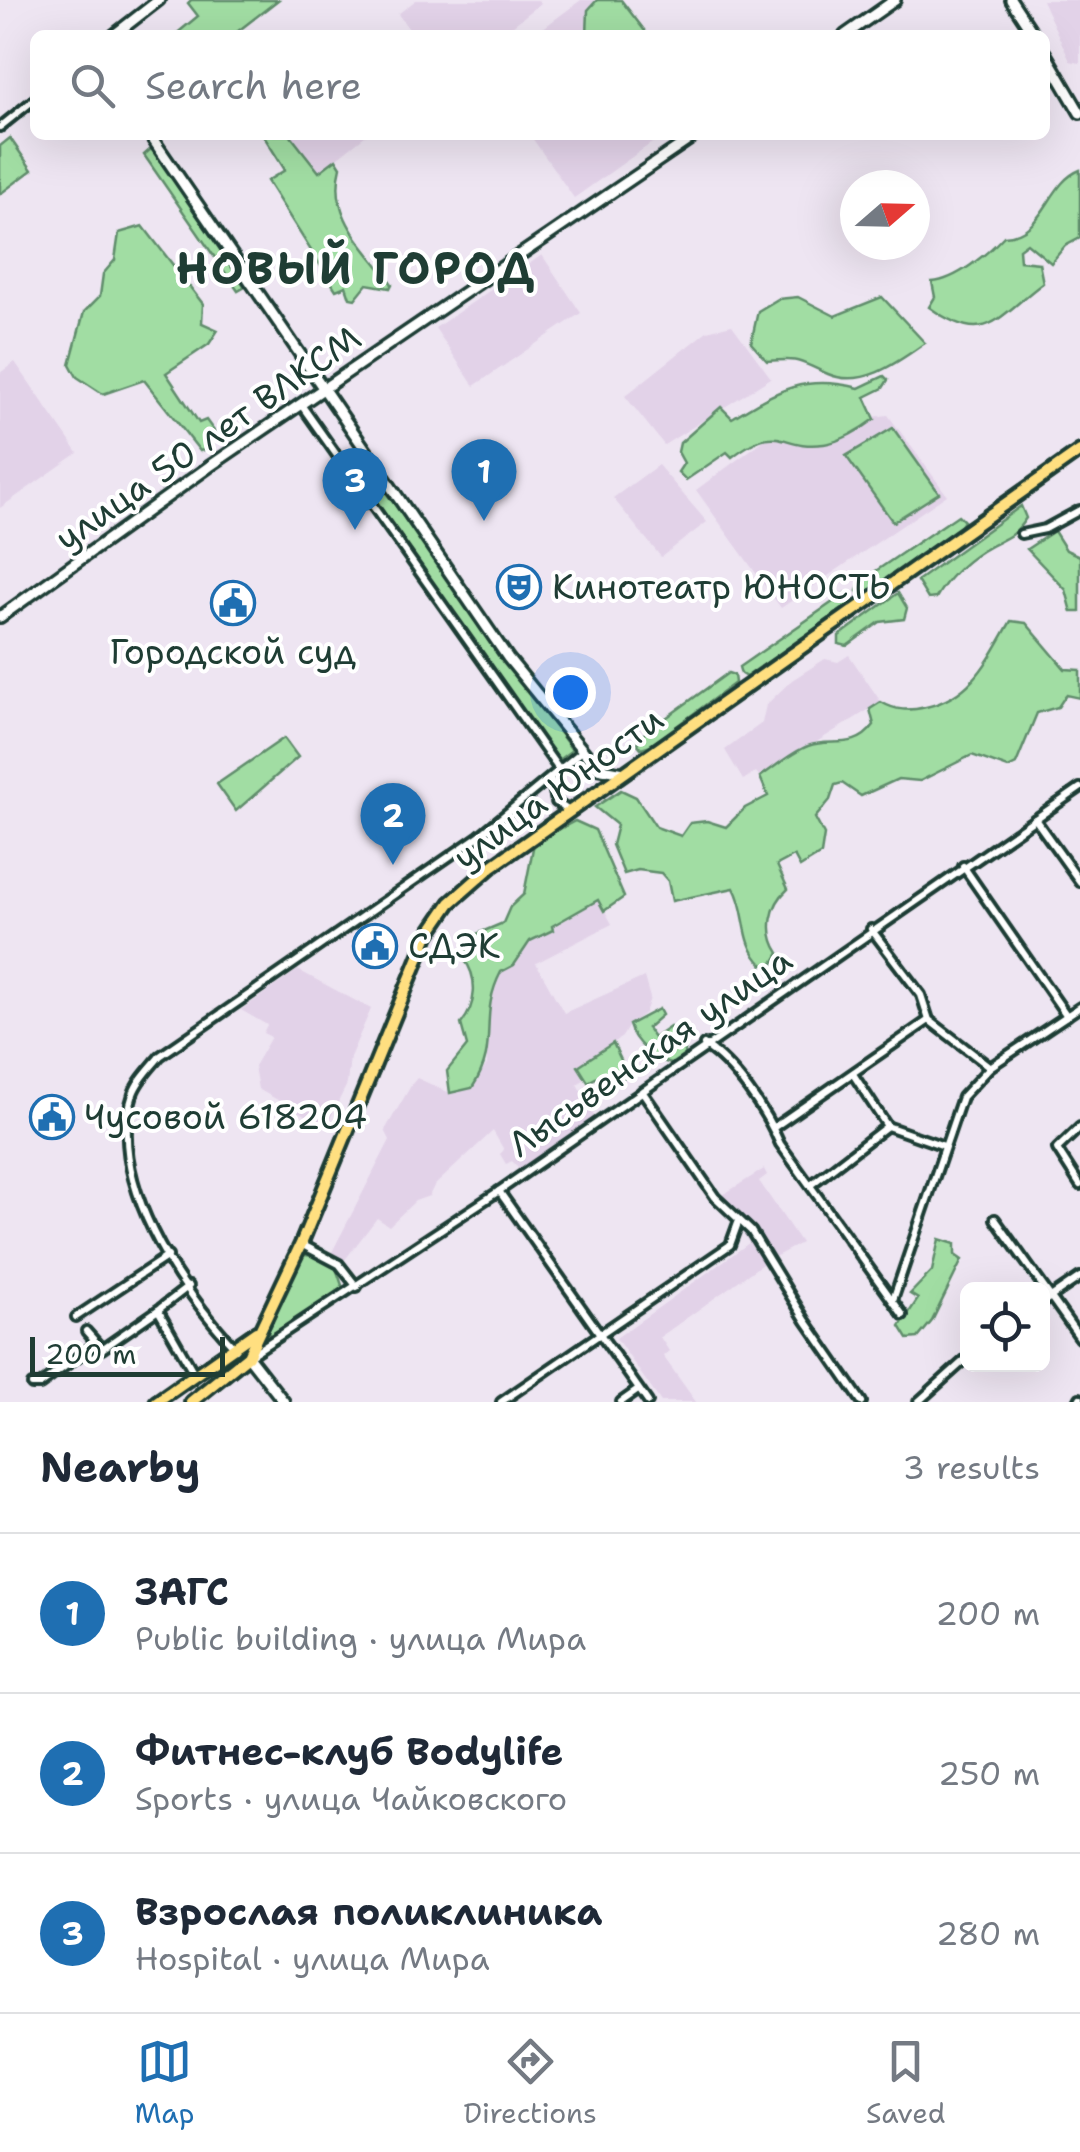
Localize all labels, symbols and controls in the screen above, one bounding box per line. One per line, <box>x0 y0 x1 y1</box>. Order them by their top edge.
search box <box>30 30 1050 140</box>
icon: search <box>65 58 120 113</box>
text: Search here <box>145 60 362 111</box>
north arrow <box>840 170 930 260</box>
district label: НОВЫЙ ГОРОД <box>176 238 536 298</box>
street label: улица 50 лет ВЛКСМ <box>45 314 370 561</box>
pin: 1 <box>452 438 516 521</box>
pin: 3 <box>322 448 388 530</box>
place label: Кинотеатр ЮНОСТЬ <box>552 563 890 610</box>
theatre icon: Кинотеатр ЮНОСТЬ <box>496 564 542 610</box>
public building icon: Городской суд <box>210 580 256 626</box>
place label: Городской суд <box>110 628 356 675</box>
your location <box>545 667 596 718</box>
street label: улица Юности <box>443 695 672 880</box>
pin: 2 <box>360 782 426 865</box>
place label: СДЭК <box>408 922 500 969</box>
public building icon: СДЭК <box>352 923 398 969</box>
street label: Лысьвенская улица <box>499 936 801 1167</box>
place label: Чусовой 618204 <box>84 1093 367 1140</box>
public building icon: Чусовой 618204 <box>29 1094 75 1140</box>
map controls <box>960 1282 1050 1372</box>
button: locate <box>960 1282 1050 1372</box>
scale bar <box>30 1332 225 1376</box>
text: 200 m <box>45 1335 136 1373</box>
text: Nearby <box>40 1439 200 1495</box>
text: 3 results <box>903 1446 1040 1489</box>
text: ЗАГС <box>135 1566 229 1617</box>
text: 1 <box>65 1592 80 1635</box>
text: 200 m <box>936 1592 1040 1635</box>
text: Public building · улица Мира <box>135 1617 586 1660</box>
text: Фитнес-клуб Bodylife <box>135 1726 563 1777</box>
text: 2 <box>61 1752 84 1795</box>
text: 250 m <box>938 1752 1040 1795</box>
text: Sports · улица Чайковского <box>135 1777 567 1820</box>
text: Взрослая поликлиника <box>135 1886 602 1937</box>
text: 3 <box>61 1912 84 1955</box>
text: 280 m <box>936 1912 1040 1955</box>
text: Hospital · улица Мира <box>135 1937 490 1980</box>
tab: Map <box>135 2034 194 2132</box>
tab: Directions <box>463 2034 597 2132</box>
tab: Saved <box>866 2034 945 2132</box>

